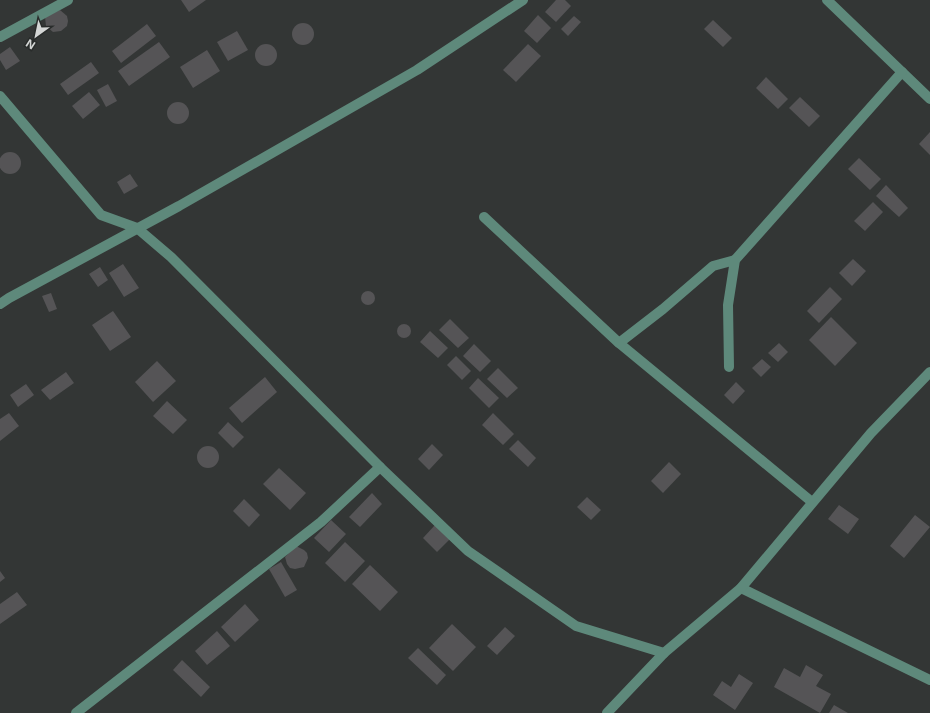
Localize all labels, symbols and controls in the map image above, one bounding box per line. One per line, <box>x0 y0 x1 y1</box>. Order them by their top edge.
north arrow <box>16 16 56 56</box>
text: N <box>23 36 38 53</box>

